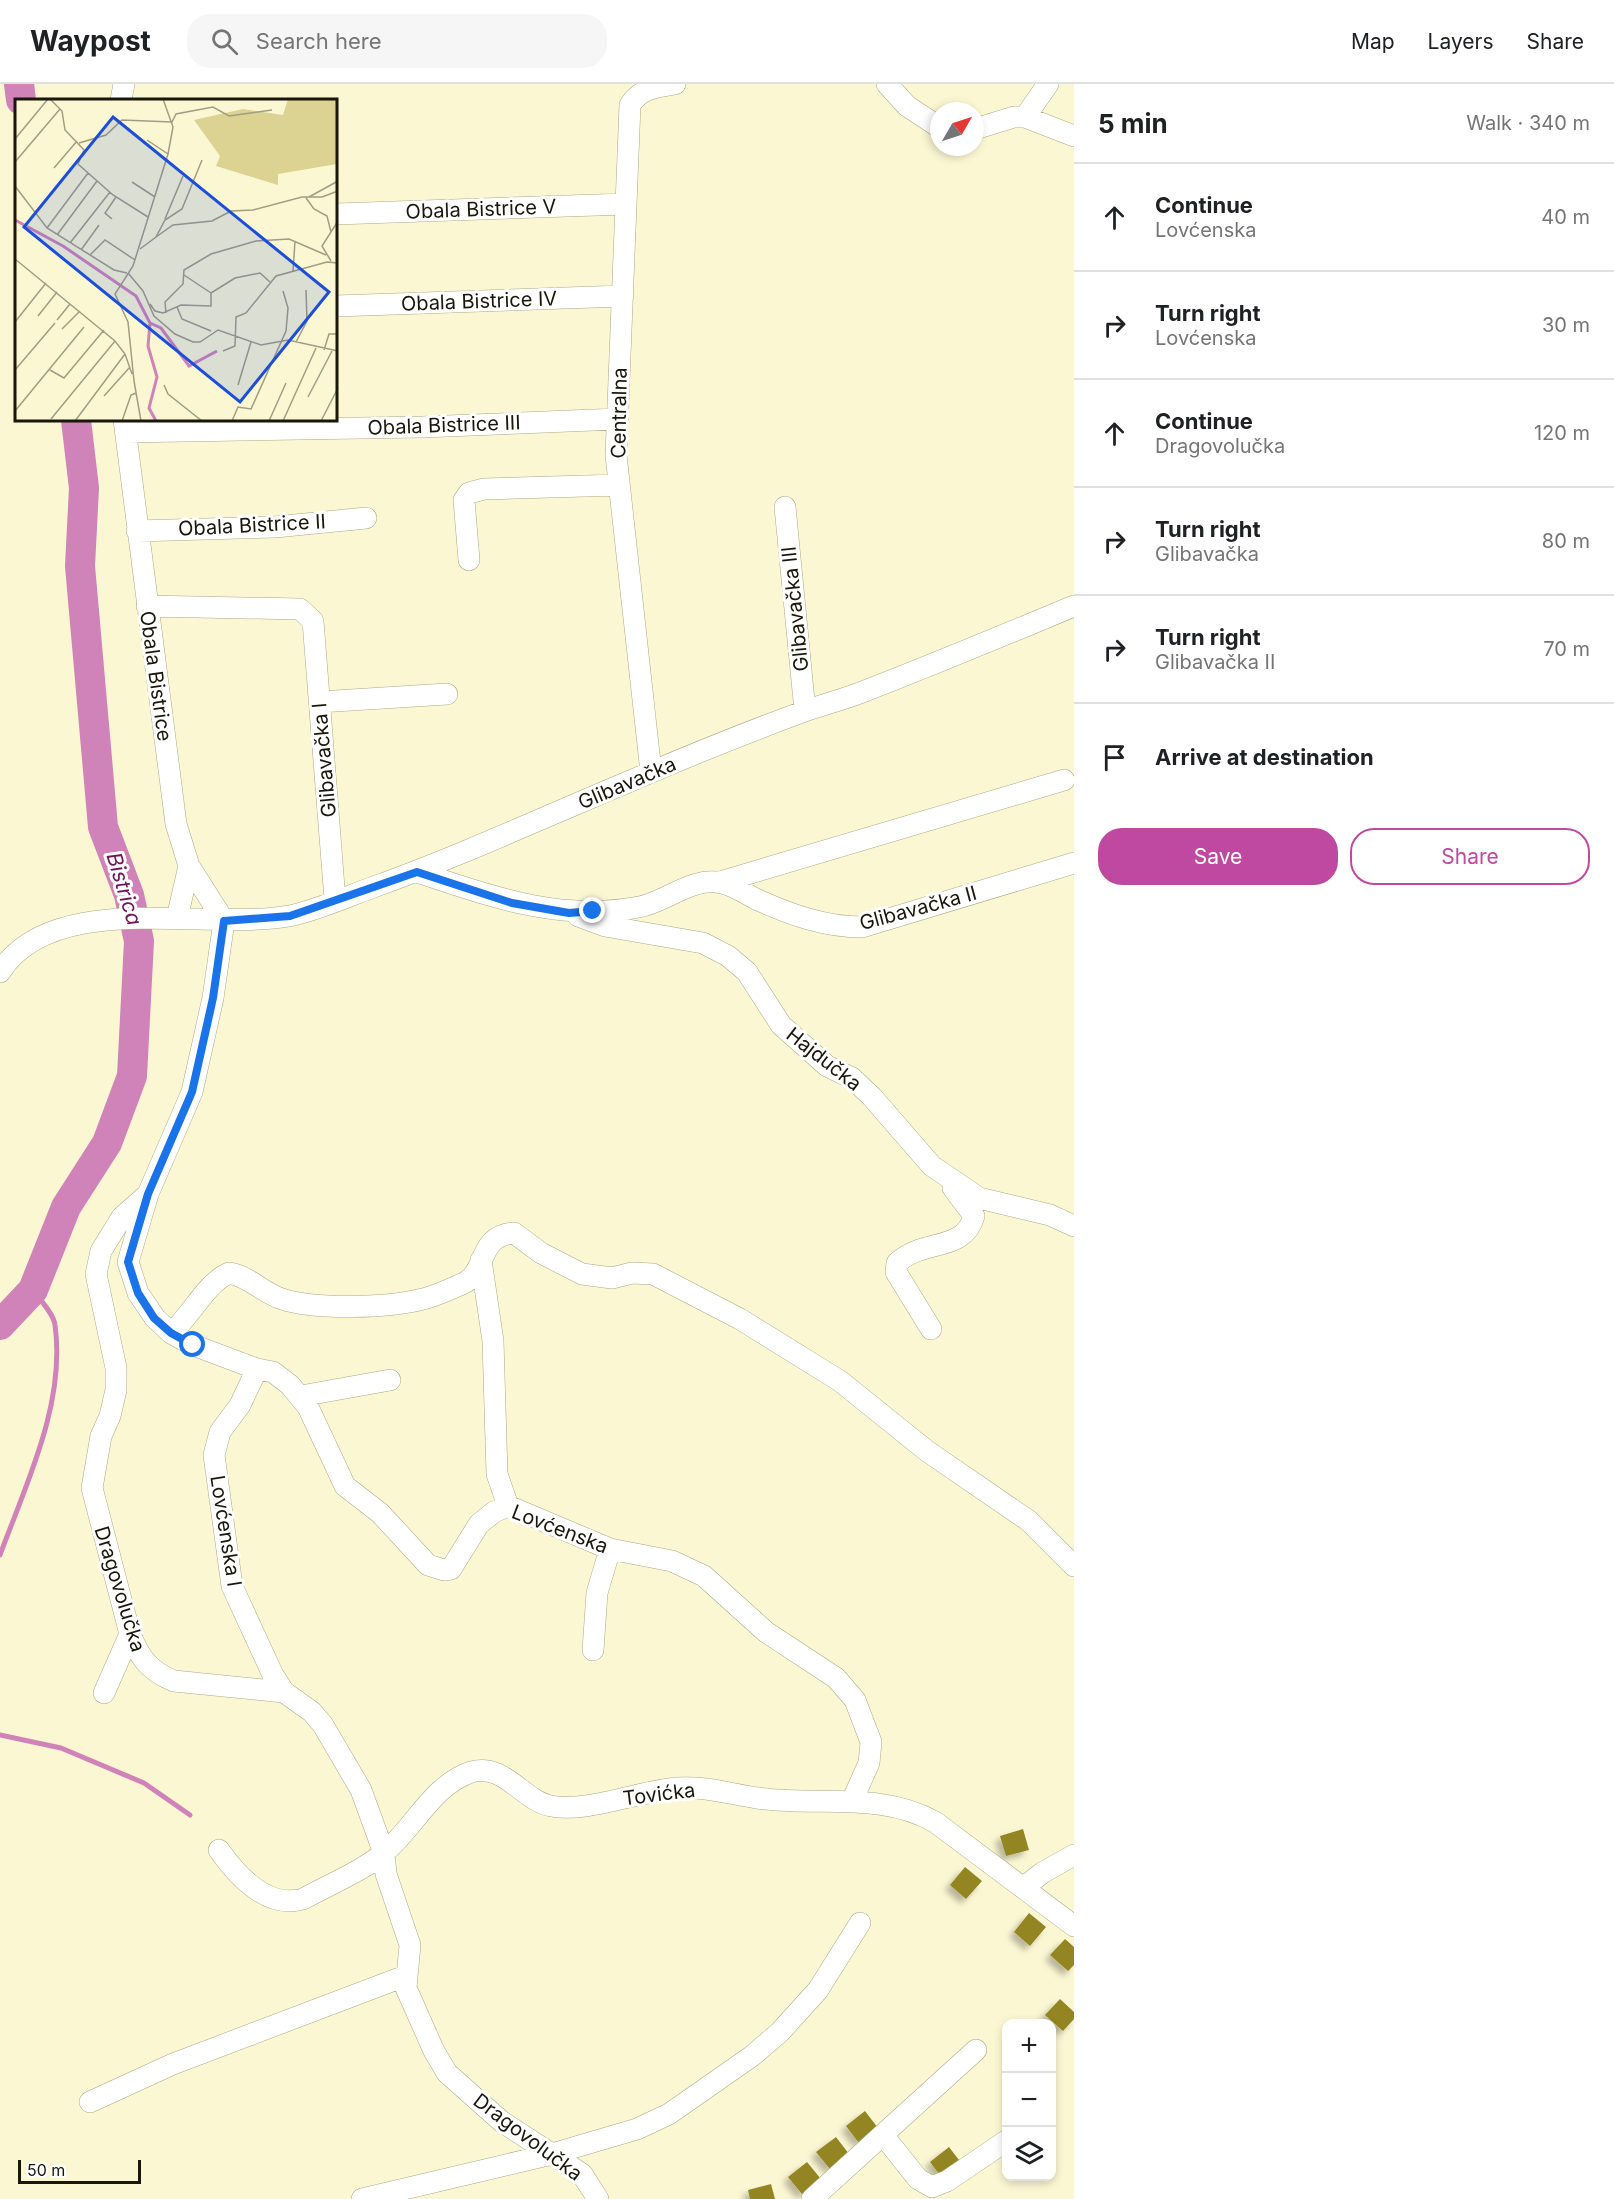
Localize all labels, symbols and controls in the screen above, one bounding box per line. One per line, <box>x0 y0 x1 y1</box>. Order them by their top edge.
search box <box>187 14 607 68</box>
text: Waypost <box>30 24 151 58</box>
icon: search <box>208 25 241 58</box>
text: Search here <box>256 28 382 54</box>
text: Map <box>1351 29 1395 54</box>
text: Layers <box>1428 29 1494 54</box>
text: Share <box>1527 29 1584 54</box>
inset map <box>15 99 338 422</box>
north arrow <box>930 102 984 156</box>
text: 5 min <box>1098 108 1168 139</box>
text: Walk · 340 m <box>1466 111 1590 135</box>
text: Continue <box>1155 192 1253 218</box>
street label: Obala Bistrice V <box>405 194 557 224</box>
icon: ahead <box>1098 201 1131 234</box>
text: 40 m <box>1541 205 1590 229</box>
text: Lovćenska <box>1155 218 1256 242</box>
street label: Obala Bistrice IV <box>400 286 558 316</box>
text: Turn right <box>1155 300 1261 326</box>
icon: right <box>1098 309 1131 342</box>
text: 30 m <box>1542 313 1590 337</box>
text: Lovćenska <box>1155 326 1256 350</box>
street label: Centralna <box>606 367 632 459</box>
text: Continue <box>1155 408 1253 434</box>
street label: Obala Bistrice III <box>367 410 521 440</box>
icon: ahead <box>1098 417 1131 450</box>
text: 120 m <box>1534 421 1590 445</box>
text: Dragovolučka <box>1155 434 1285 458</box>
street label: Obala Bistrice II <box>178 509 326 541</box>
text: Turn right <box>1155 516 1261 542</box>
icon: right <box>1098 525 1131 558</box>
text: 80 m <box>1542 529 1590 553</box>
text: Glibavačka <box>1155 542 1259 566</box>
street label: Glibavačka III <box>776 545 814 673</box>
street label: Obala Bistrice <box>135 609 177 743</box>
text: Turn right <box>1155 624 1261 650</box>
icon: right <box>1098 633 1131 666</box>
text: 70 m <box>1543 637 1590 661</box>
text: Glibavačka II <box>1155 650 1275 674</box>
street label: Glibavačka I <box>307 702 341 818</box>
icon: arrive <box>1098 741 1131 774</box>
text: Arrive at destination <box>1155 744 1374 770</box>
street label: Glibavačka <box>574 752 680 814</box>
button: Save <box>1098 828 1338 885</box>
button: Share <box>1350 828 1590 885</box>
water label: Bistrica <box>102 849 147 928</box>
street label: Glibavačka II <box>857 881 979 935</box>
route end <box>579 897 605 923</box>
street label: Hajdučka <box>782 1022 866 1096</box>
route start <box>179 1331 205 1357</box>
street label: Lovćenska I <box>205 1474 247 1588</box>
street label: Lovćenska <box>508 1500 612 1558</box>
street label: Dragovolučka <box>89 1523 151 1655</box>
street label: Tovićka <box>621 1778 697 1810</box>
map controls <box>1002 2019 1056 2181</box>
button: + <box>1002 2019 1056 2073</box>
button: − <box>1002 2073 1056 2127</box>
street label: Dragovolučka <box>469 2088 587 2186</box>
button: layers <box>1002 2127 1056 2181</box>
scale bar <box>18 2157 141 2184</box>
text: 50 m <box>27 2160 65 2180</box>

